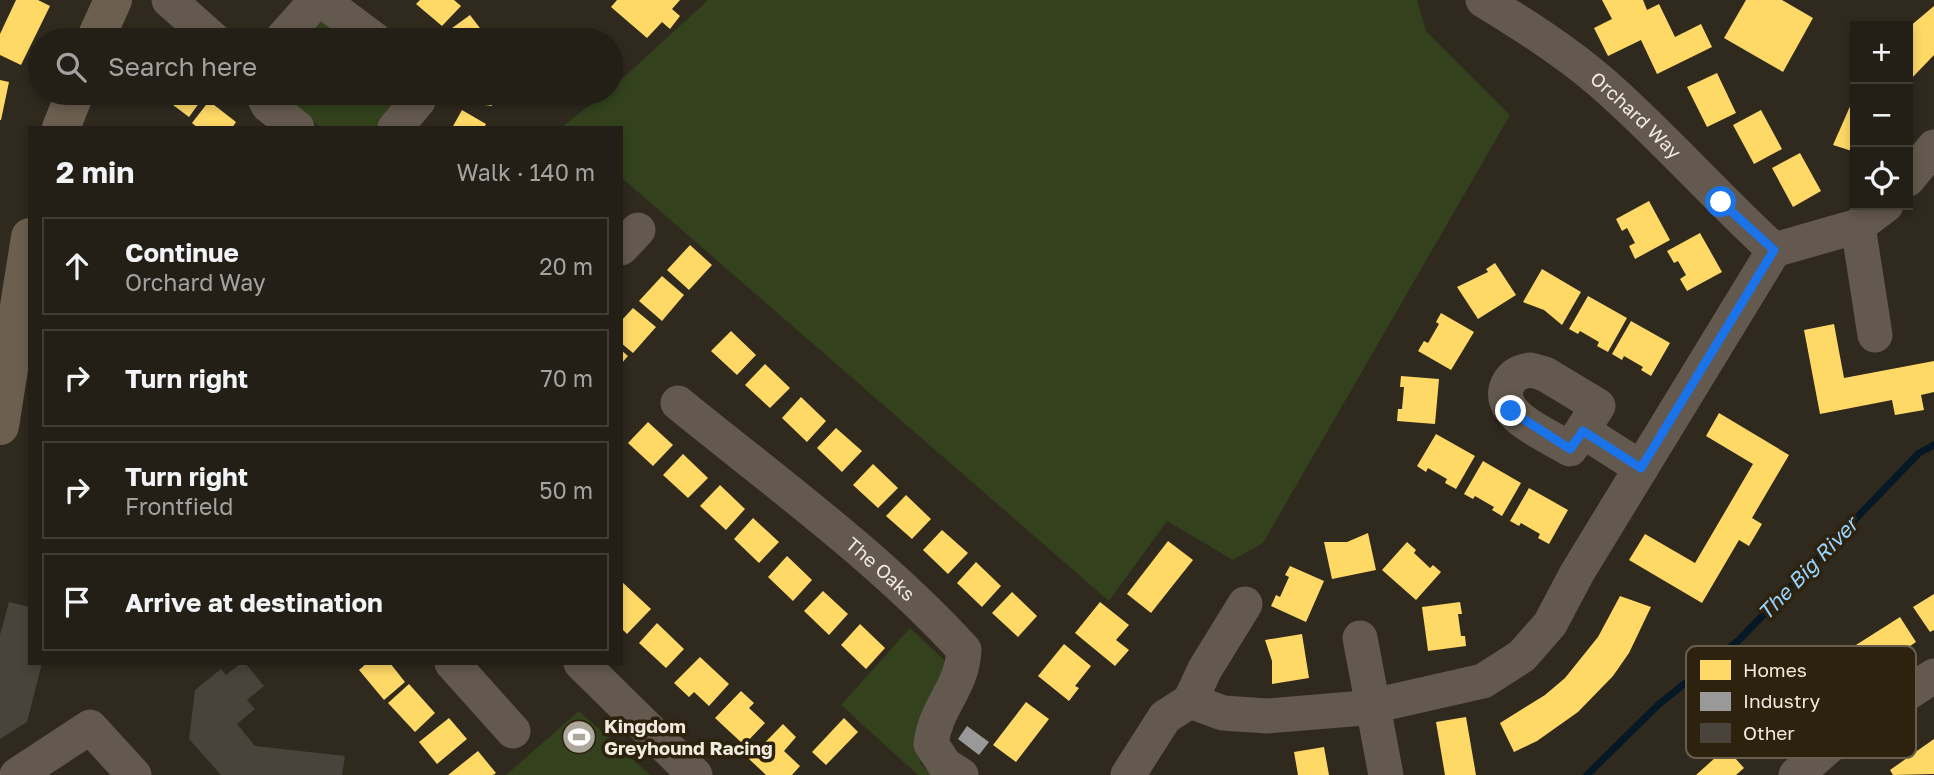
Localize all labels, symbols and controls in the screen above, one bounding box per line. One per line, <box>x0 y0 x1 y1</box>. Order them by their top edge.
map controls <box>1850 21 1913 210</box>
button: + <box>1850 21 1913 84</box>
search box <box>28 28 623 105</box>
icon: search <box>52 48 90 86</box>
text: Search here <box>108 51 257 82</box>
street label: Orchard Way <box>1586 66 1687 163</box>
button: − <box>1850 84 1913 147</box>
button: locate <box>1850 147 1913 210</box>
text: 2 min <box>56 154 134 190</box>
text: Walk · 140 m <box>457 158 595 186</box>
route start <box>1705 186 1736 217</box>
text: Continue <box>125 237 239 268</box>
icon: ahead <box>58 247 96 285</box>
text: 20 m <box>539 252 593 280</box>
text: Orchard Way <box>125 268 266 296</box>
icon: right <box>58 359 96 397</box>
text: Turn right <box>125 363 248 394</box>
text: 70 m <box>540 364 593 392</box>
route end <box>1495 395 1526 426</box>
text: Turn right <box>125 461 248 492</box>
icon: right <box>58 471 96 509</box>
text: 50 m <box>539 476 593 504</box>
text: Frontfield <box>125 492 234 520</box>
water label: The Big River <box>1752 509 1865 625</box>
street label: The Oaks <box>842 532 920 605</box>
icon: arrive <box>58 583 96 621</box>
text: Arrive at destination <box>125 587 383 618</box>
legend <box>1686 646 1916 758</box>
text: Homes <box>1743 658 1807 681</box>
text: Industry <box>1743 689 1820 712</box>
place label: Kingdom Greyhound Racing <box>604 714 773 759</box>
sports icon: Kingdom Greyhound Racing <box>560 718 598 756</box>
text: Other <box>1743 721 1795 744</box>

